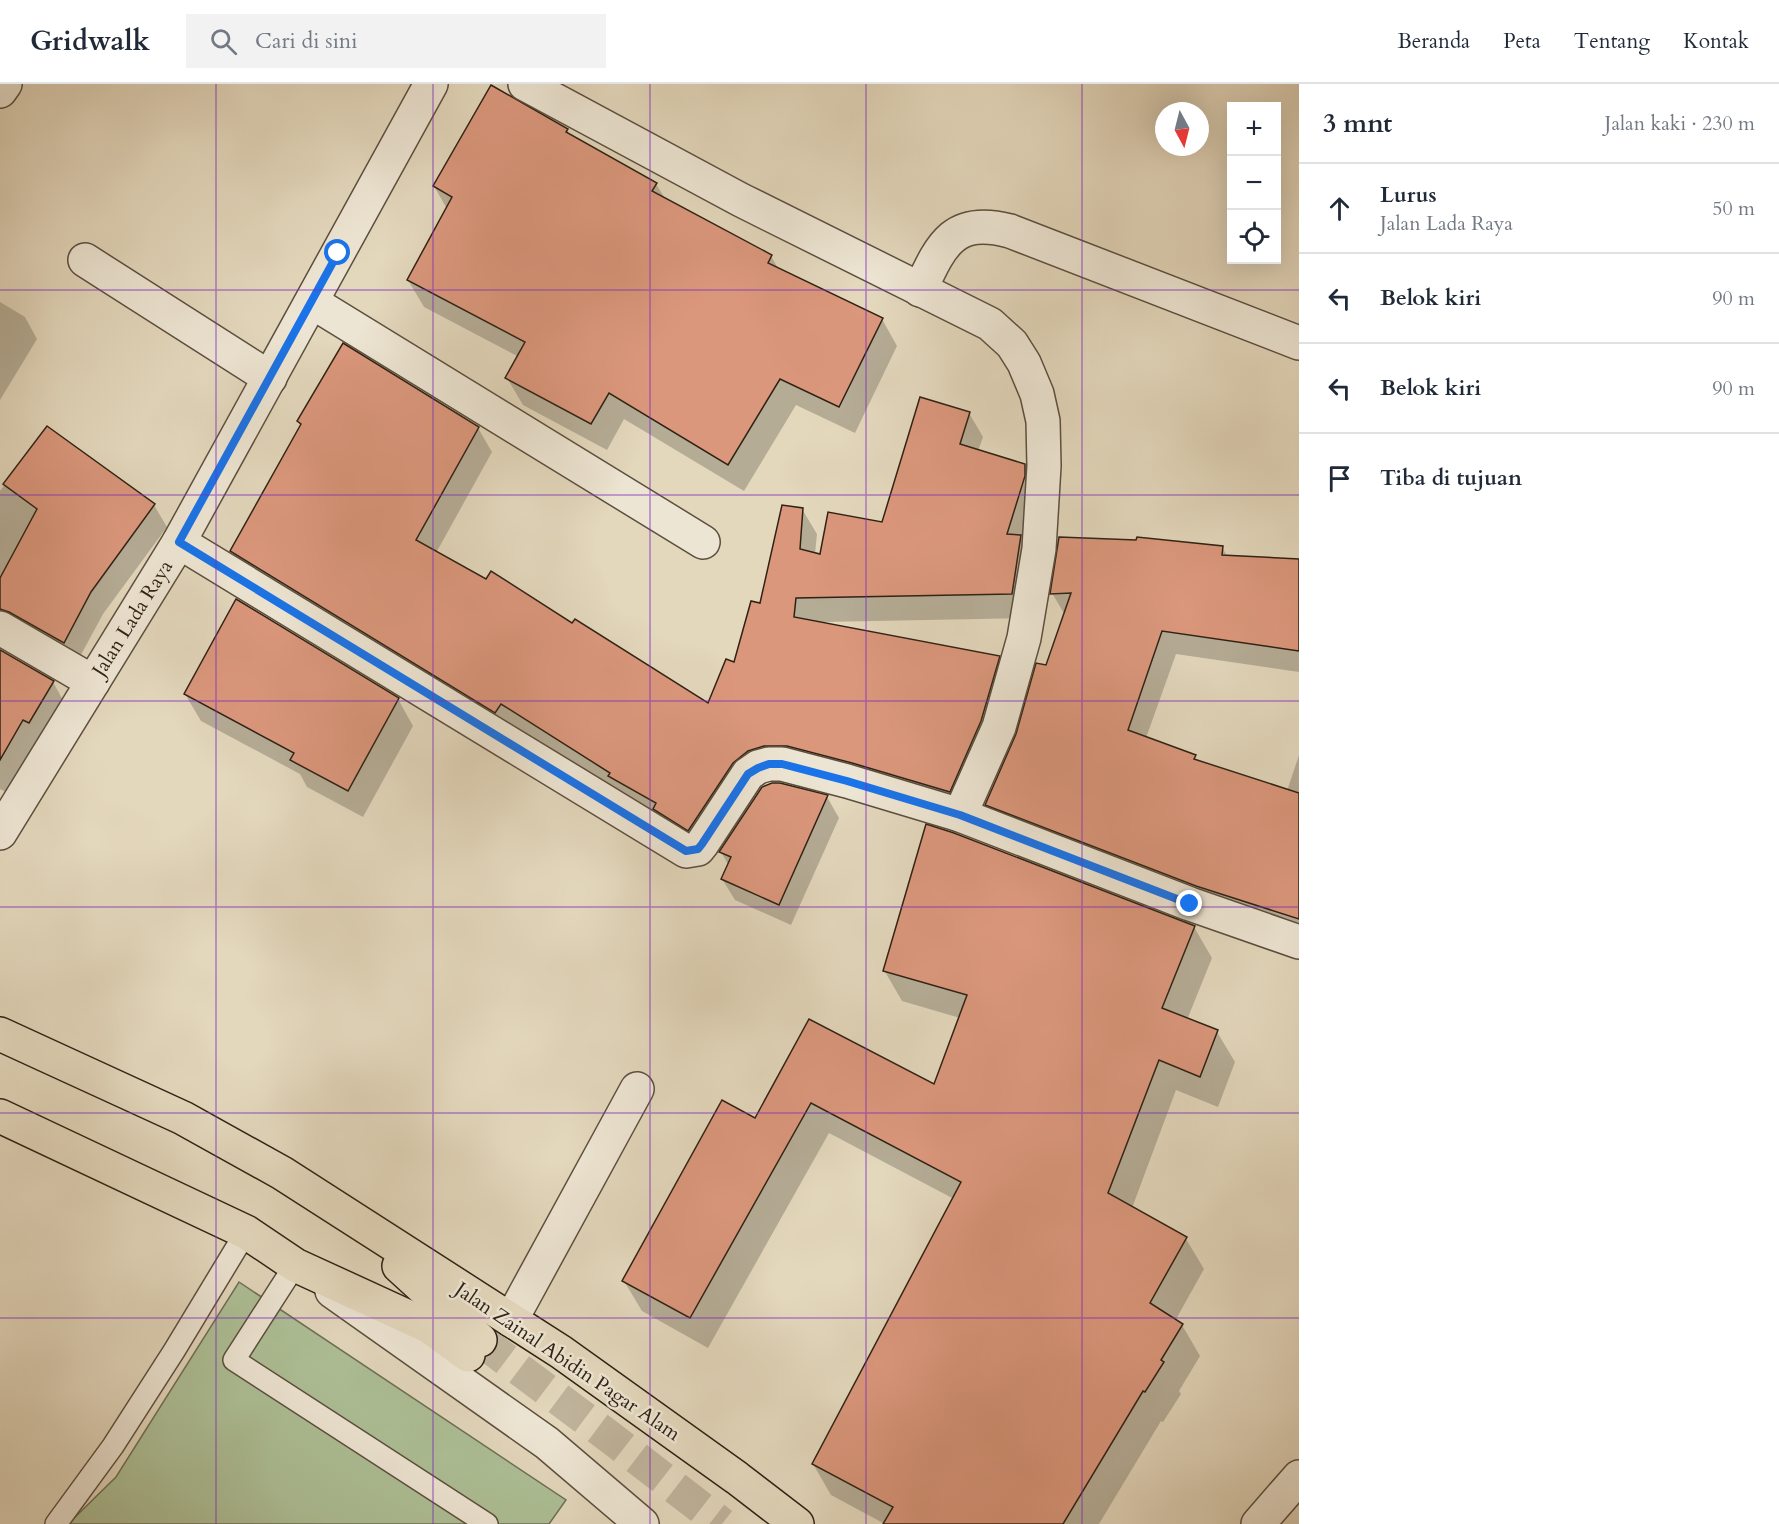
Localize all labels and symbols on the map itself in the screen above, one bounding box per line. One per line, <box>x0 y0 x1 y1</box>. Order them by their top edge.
north arrow <box>1155 102 1209 156</box>
route start <box>324 239 350 265</box>
street label: Jalan Lada Raya <box>84 554 179 684</box>
route end <box>1176 890 1202 916</box>
street label: Jalan Zainal Abidin Pagar Alam <box>447 1274 686 1447</box>

